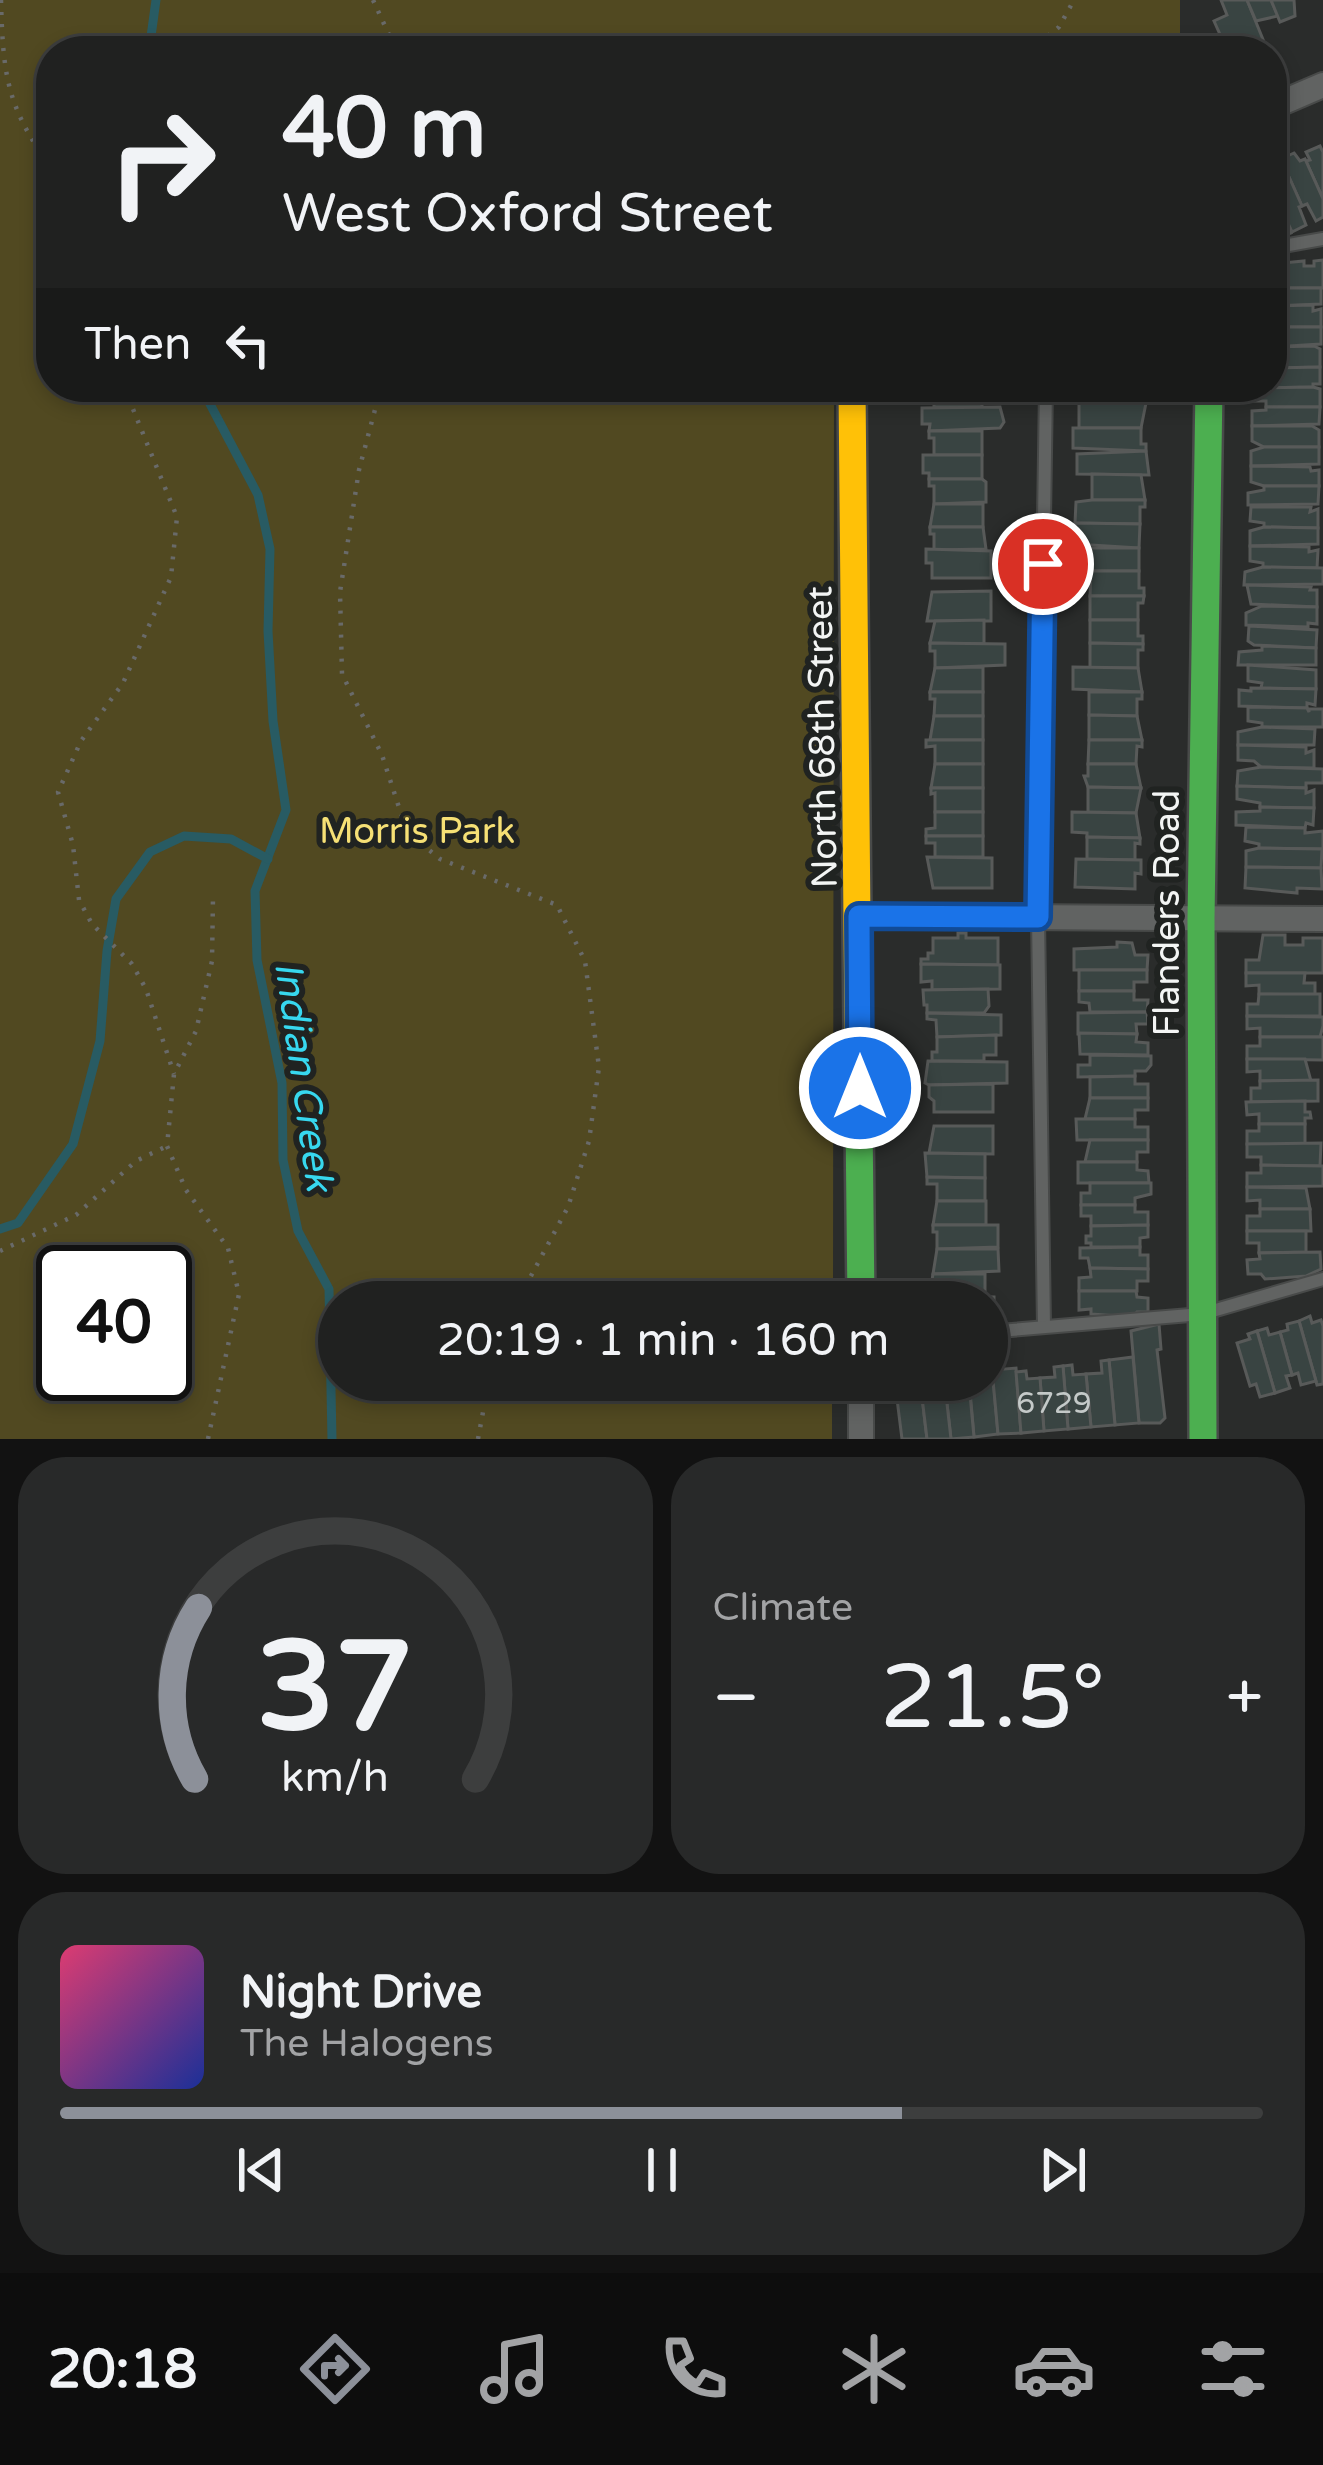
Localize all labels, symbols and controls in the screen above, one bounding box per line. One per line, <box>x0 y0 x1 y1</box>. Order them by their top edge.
text: 40 m <box>282 79 486 180</box>
icon: right <box>84 84 240 240</box>
text: West Oxford Street <box>282 181 773 246</box>
icon: left <box>215 312 281 378</box>
text: Then <box>84 318 191 372</box>
pin <box>992 513 1094 615</box>
icon: arrive <box>1010 531 1076 597</box>
street label: North 68th Street <box>798 585 847 888</box>
street label: Flanders Road <box>1146 790 1189 1036</box>
park label: Morris Park <box>319 810 515 853</box>
water label: Indian Creek <box>264 958 343 1197</box>
position arrow <box>797 1025 923 1151</box>
speed limit sign: 40 <box>36 1245 192 1401</box>
text: 20:19 · 1 min · 160 m <box>437 1314 889 1368</box>
house number: 6729 <box>1016 1385 1092 1422</box>
text: Climate <box>713 1584 853 1631</box>
text: 37 <box>257 1613 414 1764</box>
text: 21.5° <box>880 1644 1105 1753</box>
text: − <box>713 1658 760 1738</box>
text: + <box>1226 1658 1263 1738</box>
text: km/h <box>281 1751 389 1802</box>
text: Night Drive <box>240 1966 482 2020</box>
text: The Halogens <box>240 2020 493 2067</box>
icon: previous <box>228 2137 294 2203</box>
icon: pause <box>629 2137 695 2203</box>
icon: next <box>1030 2137 1096 2203</box>
icon: directions <box>293 2327 377 2411</box>
icon: music <box>473 2327 557 2411</box>
icon: phone <box>652 2327 736 2411</box>
icon: climate <box>832 2327 916 2411</box>
icon: car <box>1012 2327 1096 2411</box>
icon: filters <box>1191 2327 1275 2411</box>
text: 20:18 <box>48 2337 198 2402</box>

